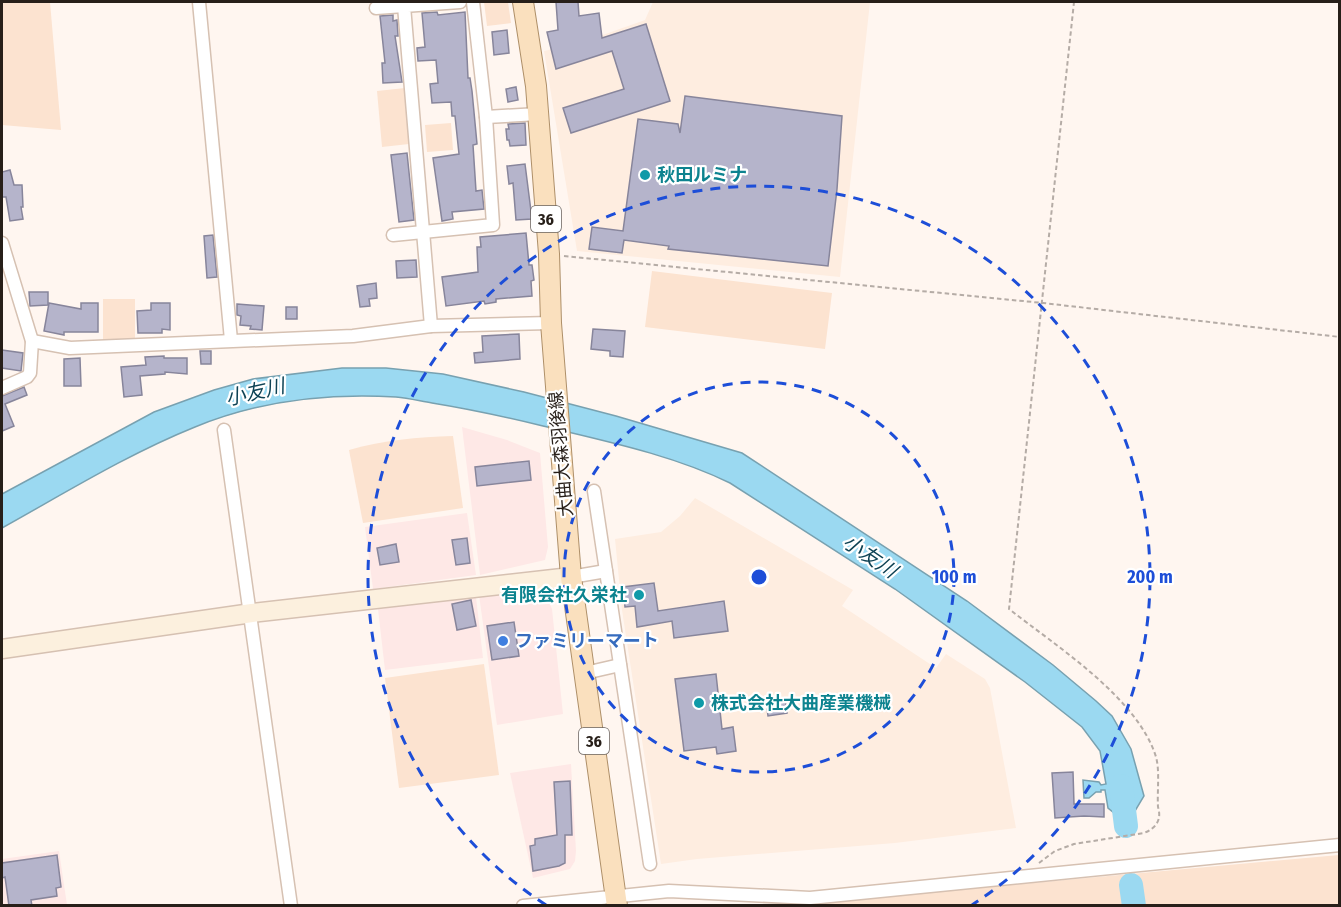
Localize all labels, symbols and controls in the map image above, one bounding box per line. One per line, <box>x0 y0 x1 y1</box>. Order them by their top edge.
place label: 秋田ルミナ <box>657 164 747 186</box>
marker: 秋田ルミナ <box>638 168 652 182</box>
road number: 36 <box>531 206 561 232</box>
water label: 小友川 <box>223 373 289 410</box>
street label: 大曲大森羽後線 <box>545 390 577 518</box>
water label: 小友川 <box>838 529 903 584</box>
text: 100 m <box>932 566 976 588</box>
text: 200 m <box>1126 566 1173 588</box>
centre of rings <box>749 567 769 587</box>
place label: 有限会社久栄社 <box>501 584 627 606</box>
marker: 有限会社久栄社 <box>632 588 646 602</box>
place label: ファミリーマート <box>515 630 659 652</box>
marker: ファミリーマート <box>496 634 510 648</box>
place label: 株式会社大曲産業機械 <box>711 692 891 714</box>
marker: 株式会社大曲産業機械 <box>692 696 706 710</box>
road number: 36 <box>579 728 609 754</box>

